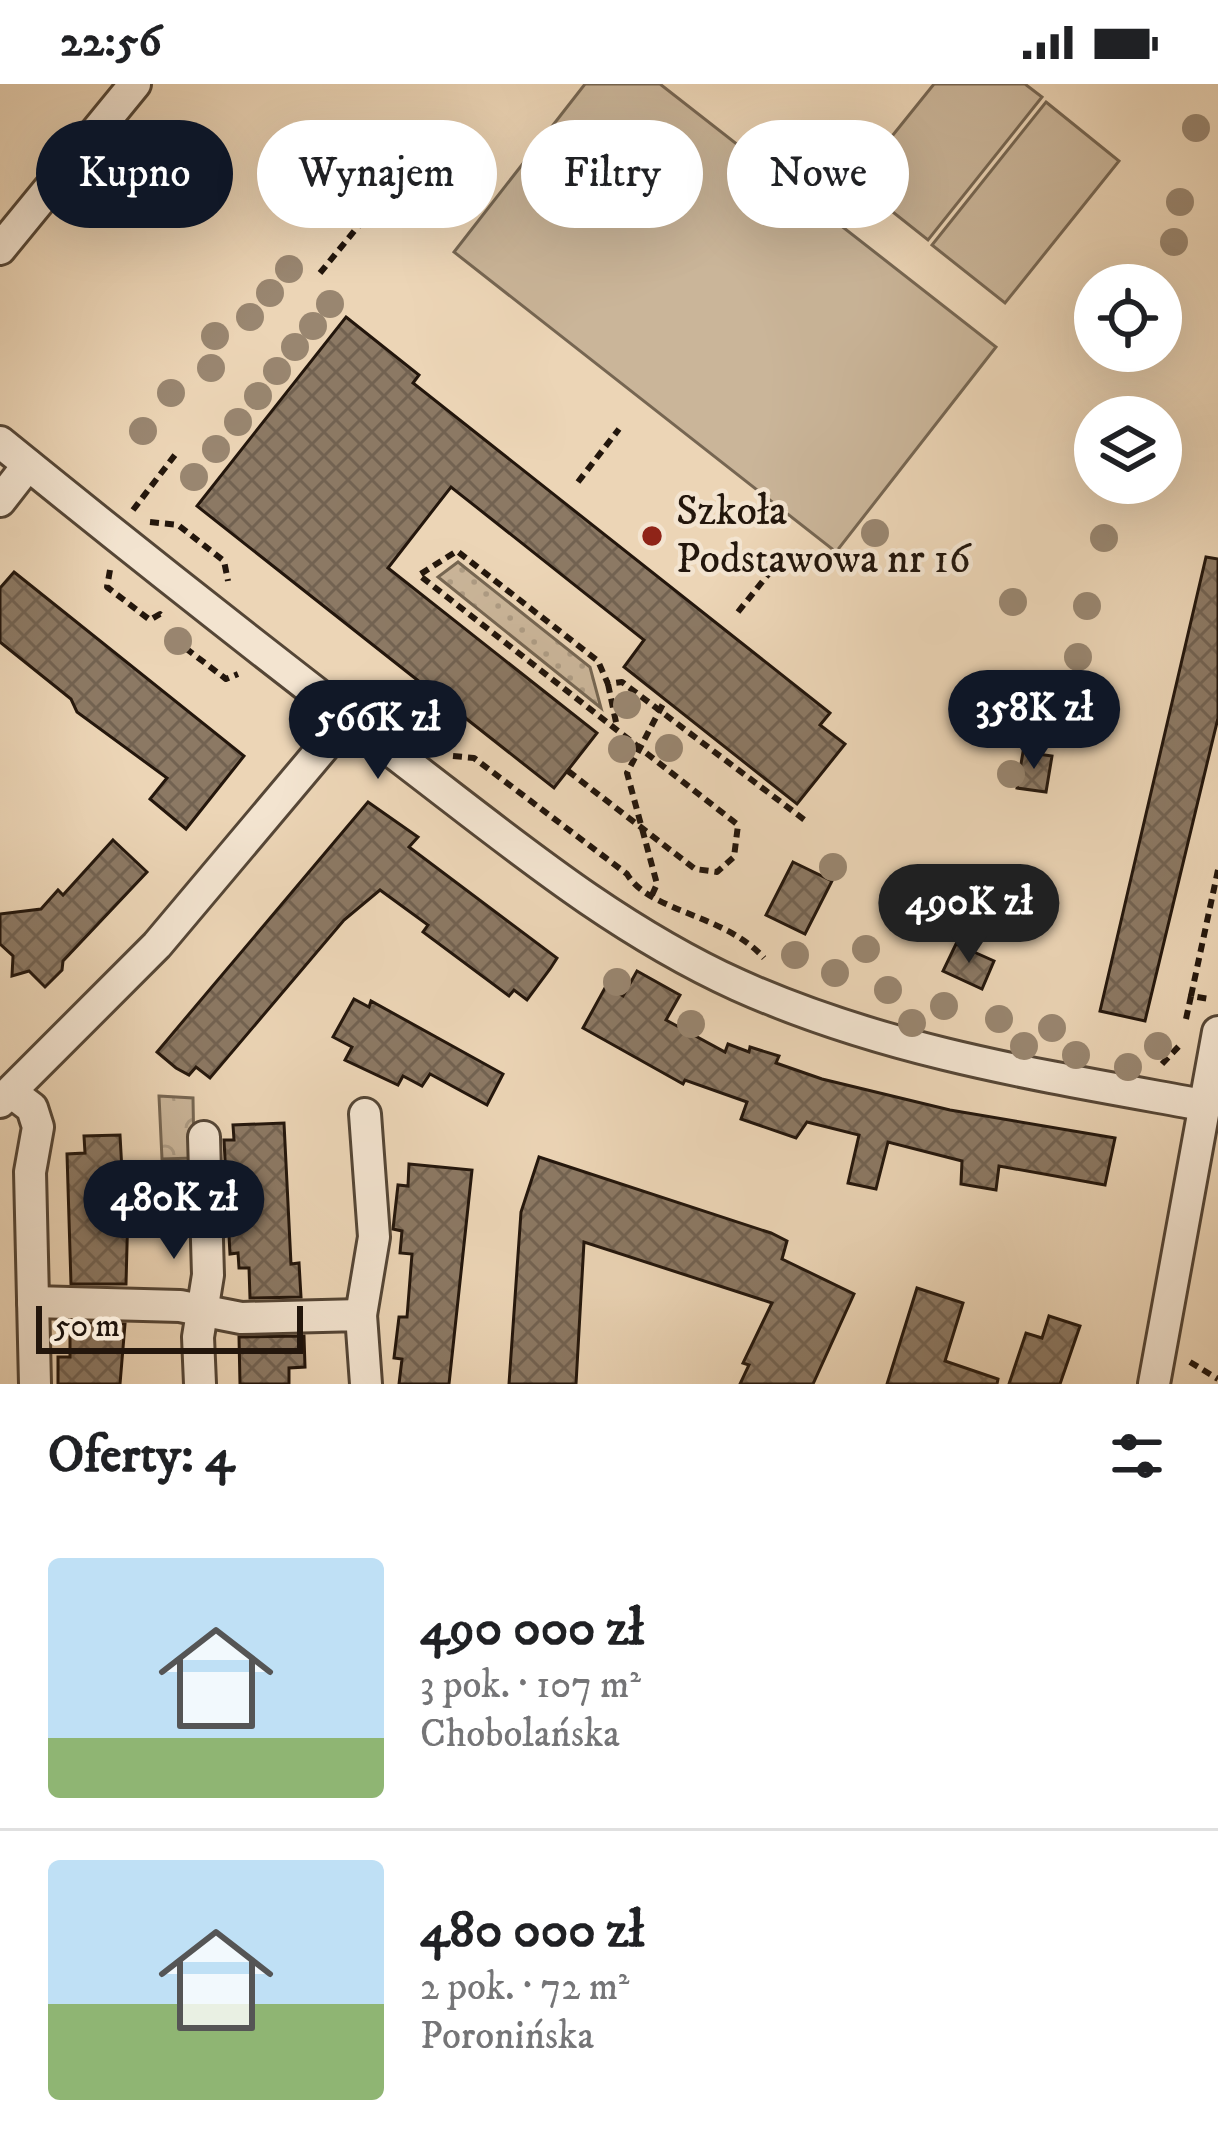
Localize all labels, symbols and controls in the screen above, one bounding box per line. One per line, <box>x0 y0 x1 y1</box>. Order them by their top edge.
text: 22:56 <box>60 14 162 70</box>
chip: Kupno <box>36 120 233 228</box>
chip: Wynajem <box>257 120 497 228</box>
chip: Filtry <box>521 120 703 228</box>
chip: Nowe <box>727 120 909 228</box>
map controls <box>1074 264 1182 504</box>
button: locate <box>1074 264 1182 372</box>
button: layers <box>1074 396 1182 504</box>
place label: Szkoła Podstawowa nr 16 <box>676 486 973 586</box>
marker: Szkoła Podstawowa nr 16 <box>639 523 665 549</box>
pin: 358K zł <box>923 670 1145 772</box>
pin: 566K zł <box>267 680 489 782</box>
text: 358K zł <box>975 684 1093 733</box>
text: 566K zł <box>316 694 440 743</box>
pin: 490K zł <box>858 864 1080 966</box>
text: 490K zł <box>905 878 1033 927</box>
pin: 480K zł <box>63 1160 285 1262</box>
text: 480K zł <box>110 1174 238 1223</box>
scale bar <box>36 1300 303 1353</box>
text: 50 m <box>54 1306 120 1347</box>
icon: filters <box>1104 1423 1170 1489</box>
text: Oferty: 4 <box>48 1424 234 1488</box>
text: 490 000 zł <box>420 1597 644 1661</box>
icon: home <box>144 1606 288 1750</box>
text: 3 pok. · 107 m² <box>420 1661 641 1710</box>
text: Chobolańska <box>420 1710 620 1759</box>
text: 480 000 zł <box>420 1899 644 1963</box>
icon: home <box>144 1908 288 2052</box>
text: 2 pok. · 72 m² <box>420 1963 629 2012</box>
text: Poronińska <box>420 2012 594 2061</box>

